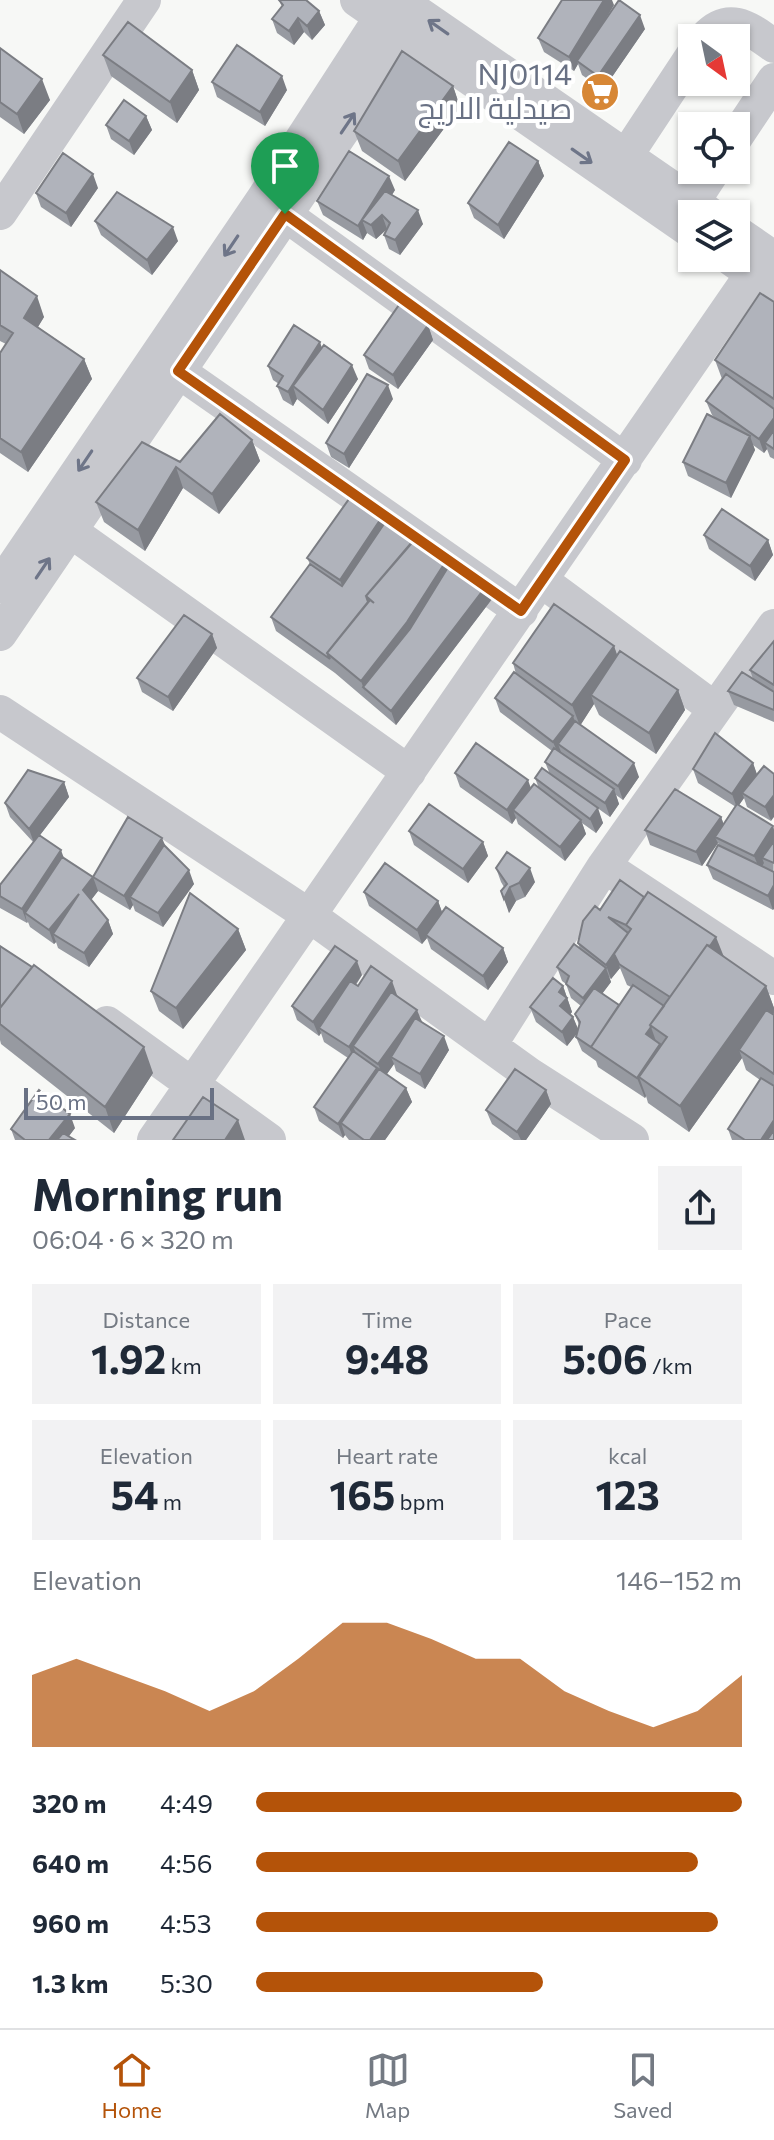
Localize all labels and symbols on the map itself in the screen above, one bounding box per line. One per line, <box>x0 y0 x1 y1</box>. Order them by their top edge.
one-way arrow <box>427 19 449 35</box>
north arrow <box>678 24 750 96</box>
place label: NJ0114 صيدلية الاريج <box>418 54 572 129</box>
supermarket icon: NJ0114 صيدلية الاريج <box>579 71 621 113</box>
one-way arrow <box>340 112 356 134</box>
pin <box>251 132 319 214</box>
one-way arrow <box>571 148 593 164</box>
one-way arrow <box>223 235 239 257</box>
one-way arrow <box>77 449 93 472</box>
one-way arrow <box>35 558 51 580</box>
scale bar <box>24 1084 214 1120</box>

